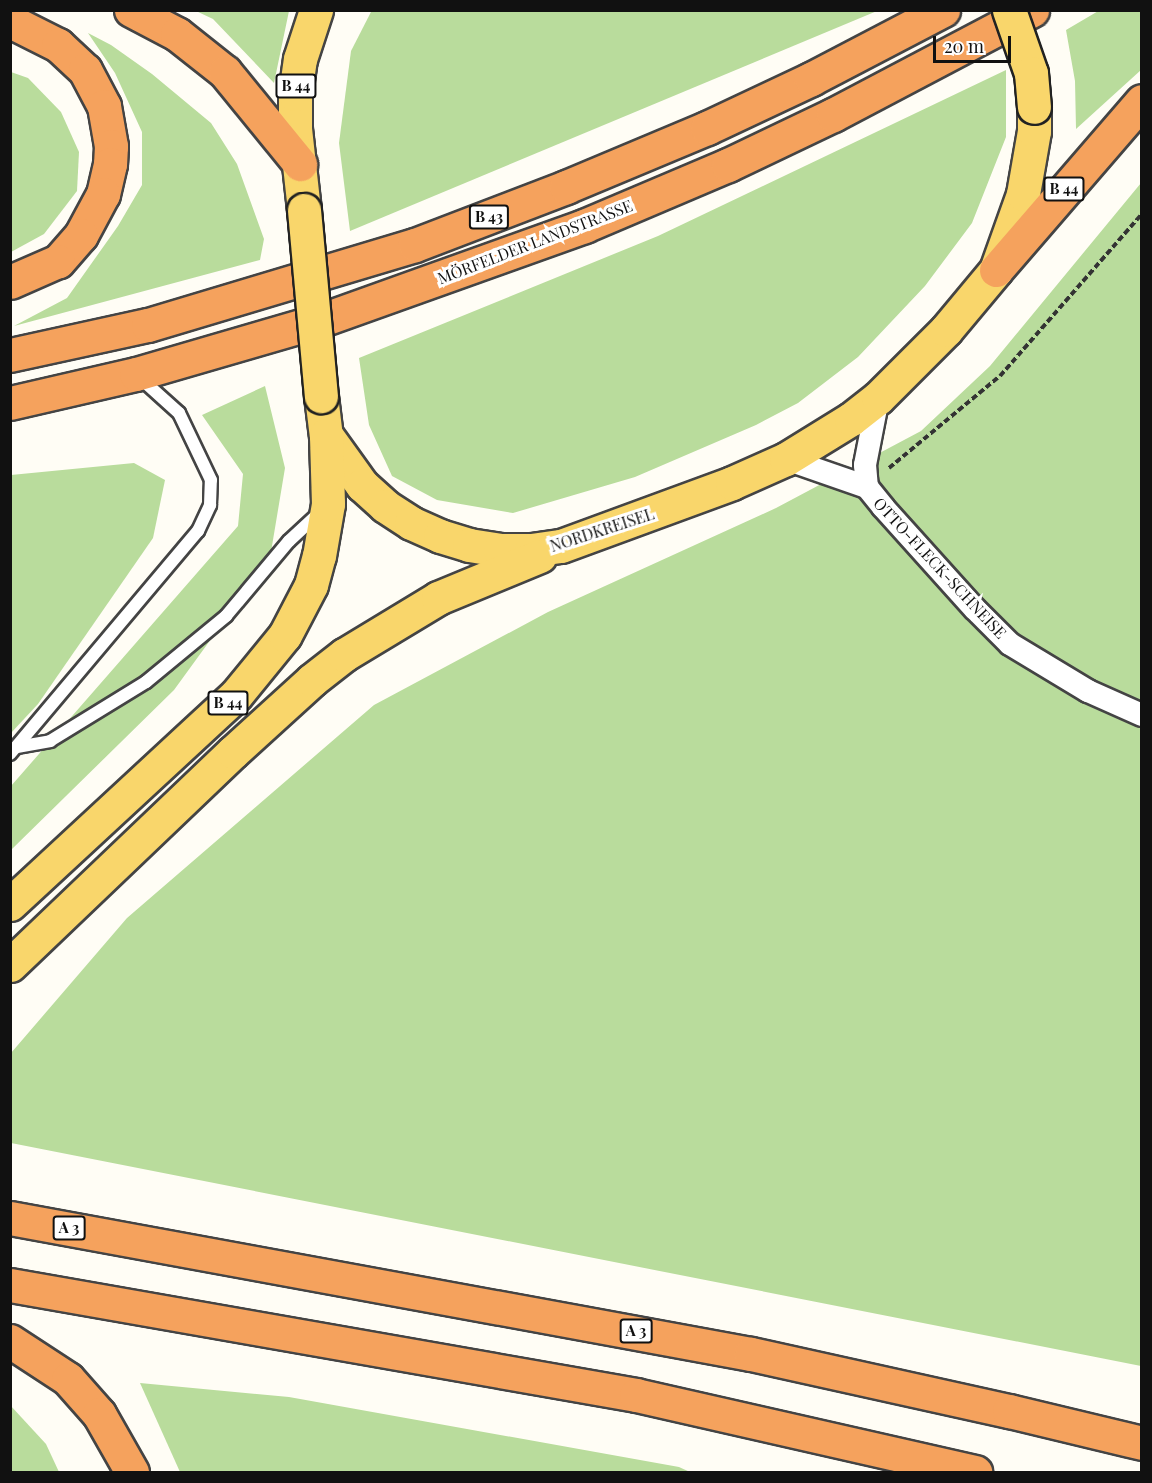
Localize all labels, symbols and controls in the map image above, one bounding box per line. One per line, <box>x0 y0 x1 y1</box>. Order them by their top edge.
scale bar <box>936 24 1014 62</box>
text: 20 m <box>944 34 984 58</box>
road number: B 44 <box>275 74 317 98</box>
road number: B 44 <box>1043 177 1085 201</box>
street label: MÖRFELDER LANDSTRASSE <box>435 196 635 288</box>
road number: B 43 <box>468 205 510 229</box>
street label: OTTO-FLECK-SCHNEISE <box>870 493 1010 643</box>
street label: NORDKREISEL <box>547 504 657 556</box>
road number: B 44 <box>207 691 249 715</box>
road number: A 3 <box>52 1216 86 1240</box>
road number: A 3 <box>620 1319 652 1343</box>

